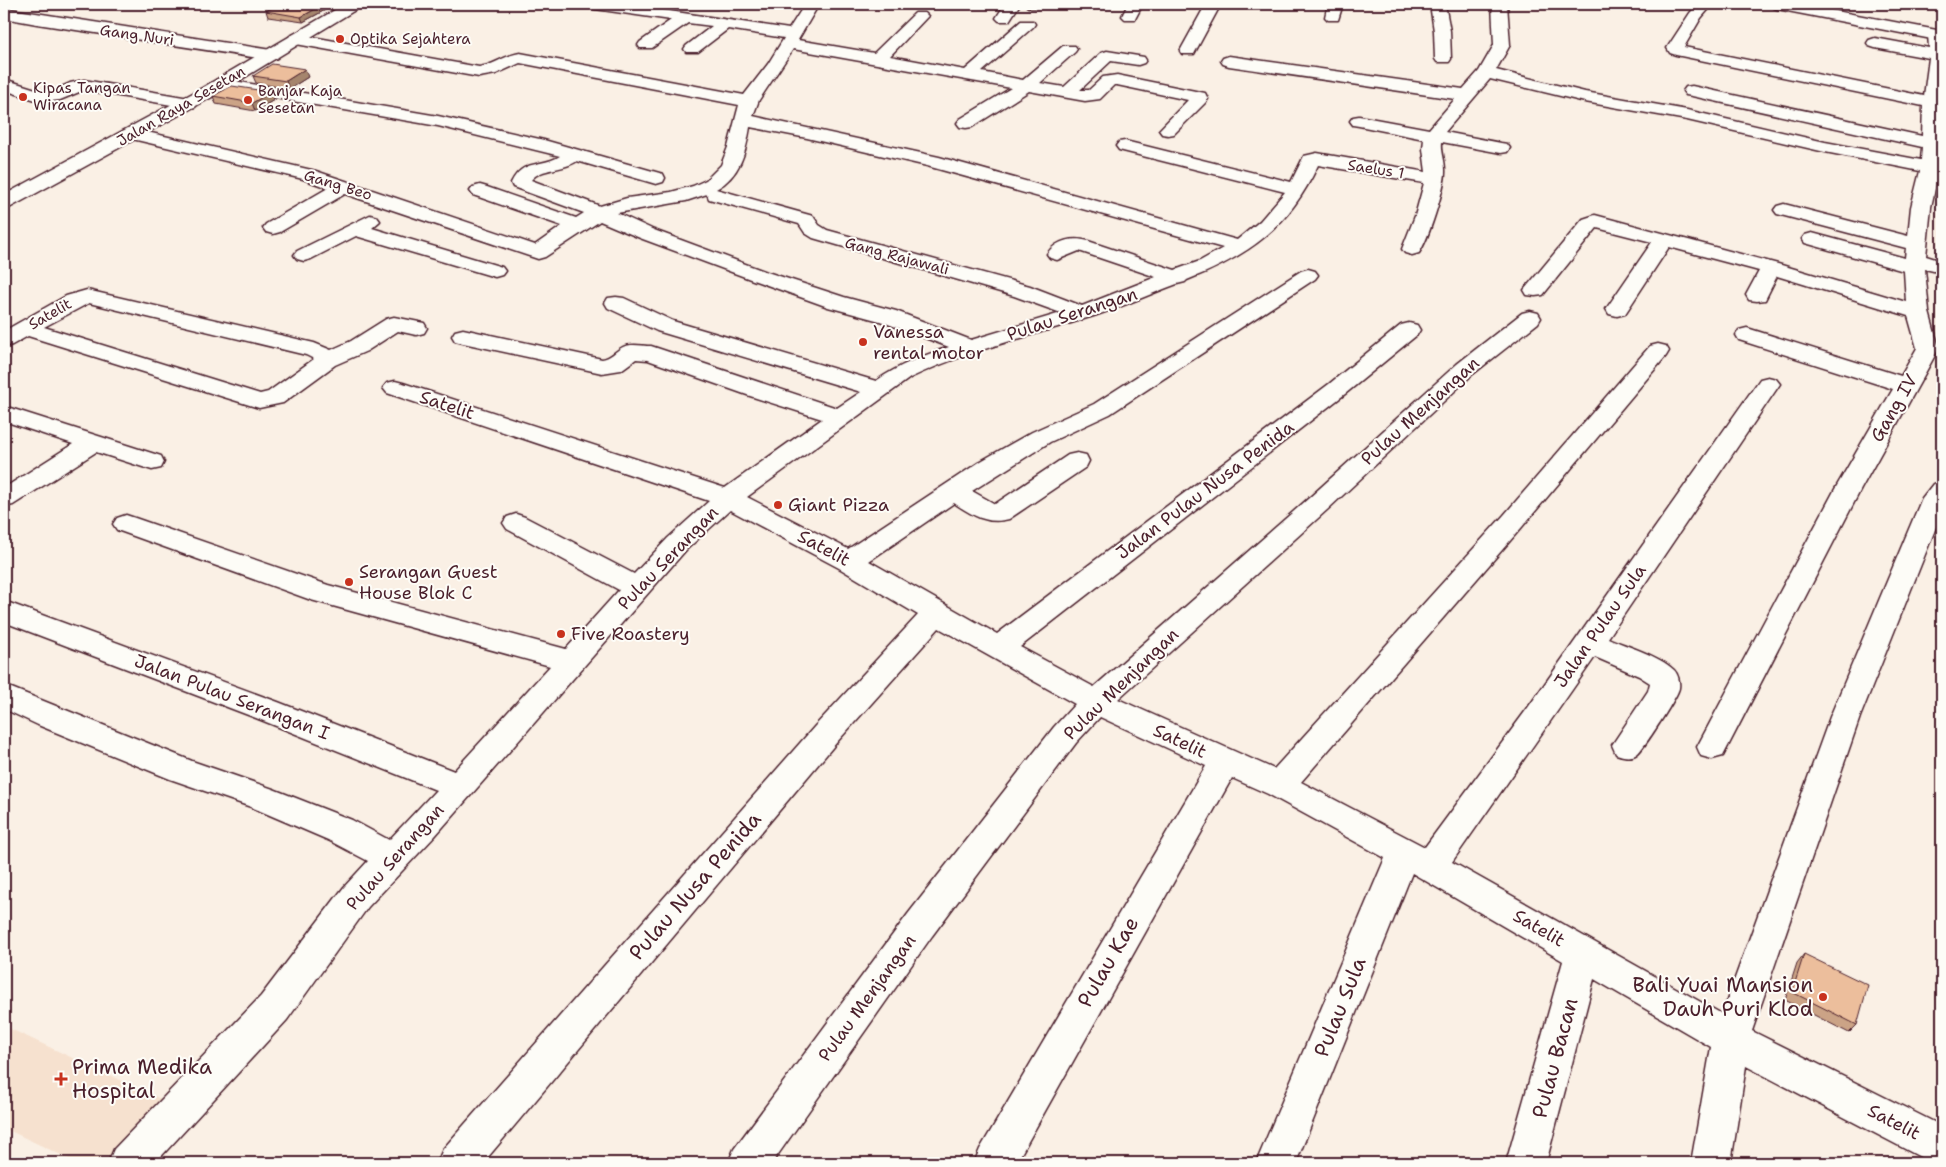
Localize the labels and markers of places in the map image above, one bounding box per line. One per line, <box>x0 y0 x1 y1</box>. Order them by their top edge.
place label: Optika Sejahtera <box>350 29 471 49</box>
marker: Optika Sejahtera <box>334 33 346 45</box>
place label: Kipas Tangan Wiracana <box>33 78 131 115</box>
place label: Banjar Kaja Sesetan <box>258 81 343 118</box>
marker: Kipas Tangan Wiracana <box>17 91 29 103</box>
marker: Banjar Kaja Sesetan <box>242 94 254 106</box>
place label: Vanessa rental motor <box>873 320 984 365</box>
marker: Vanessa rental motor <box>857 336 869 348</box>
place label: Giant Pizza <box>788 493 889 517</box>
marker: Giant Pizza <box>772 499 784 511</box>
place label: Serangan Guest House Blok C <box>359 560 498 605</box>
marker: Serangan Guest House Blok C <box>343 576 355 588</box>
place label: Five Roastery <box>571 622 690 646</box>
marker: Five Roastery <box>555 628 567 640</box>
place label: Bali Yuai Mansion Dauh Puri Klod <box>1632 971 1813 1023</box>
marker: Bali Yuai Mansion Dauh Puri Klod <box>1817 991 1829 1003</box>
place label: Prima Medika Hospital <box>72 1053 212 1105</box>
marker: Prima Medika Hospital <box>54 1072 68 1086</box>

